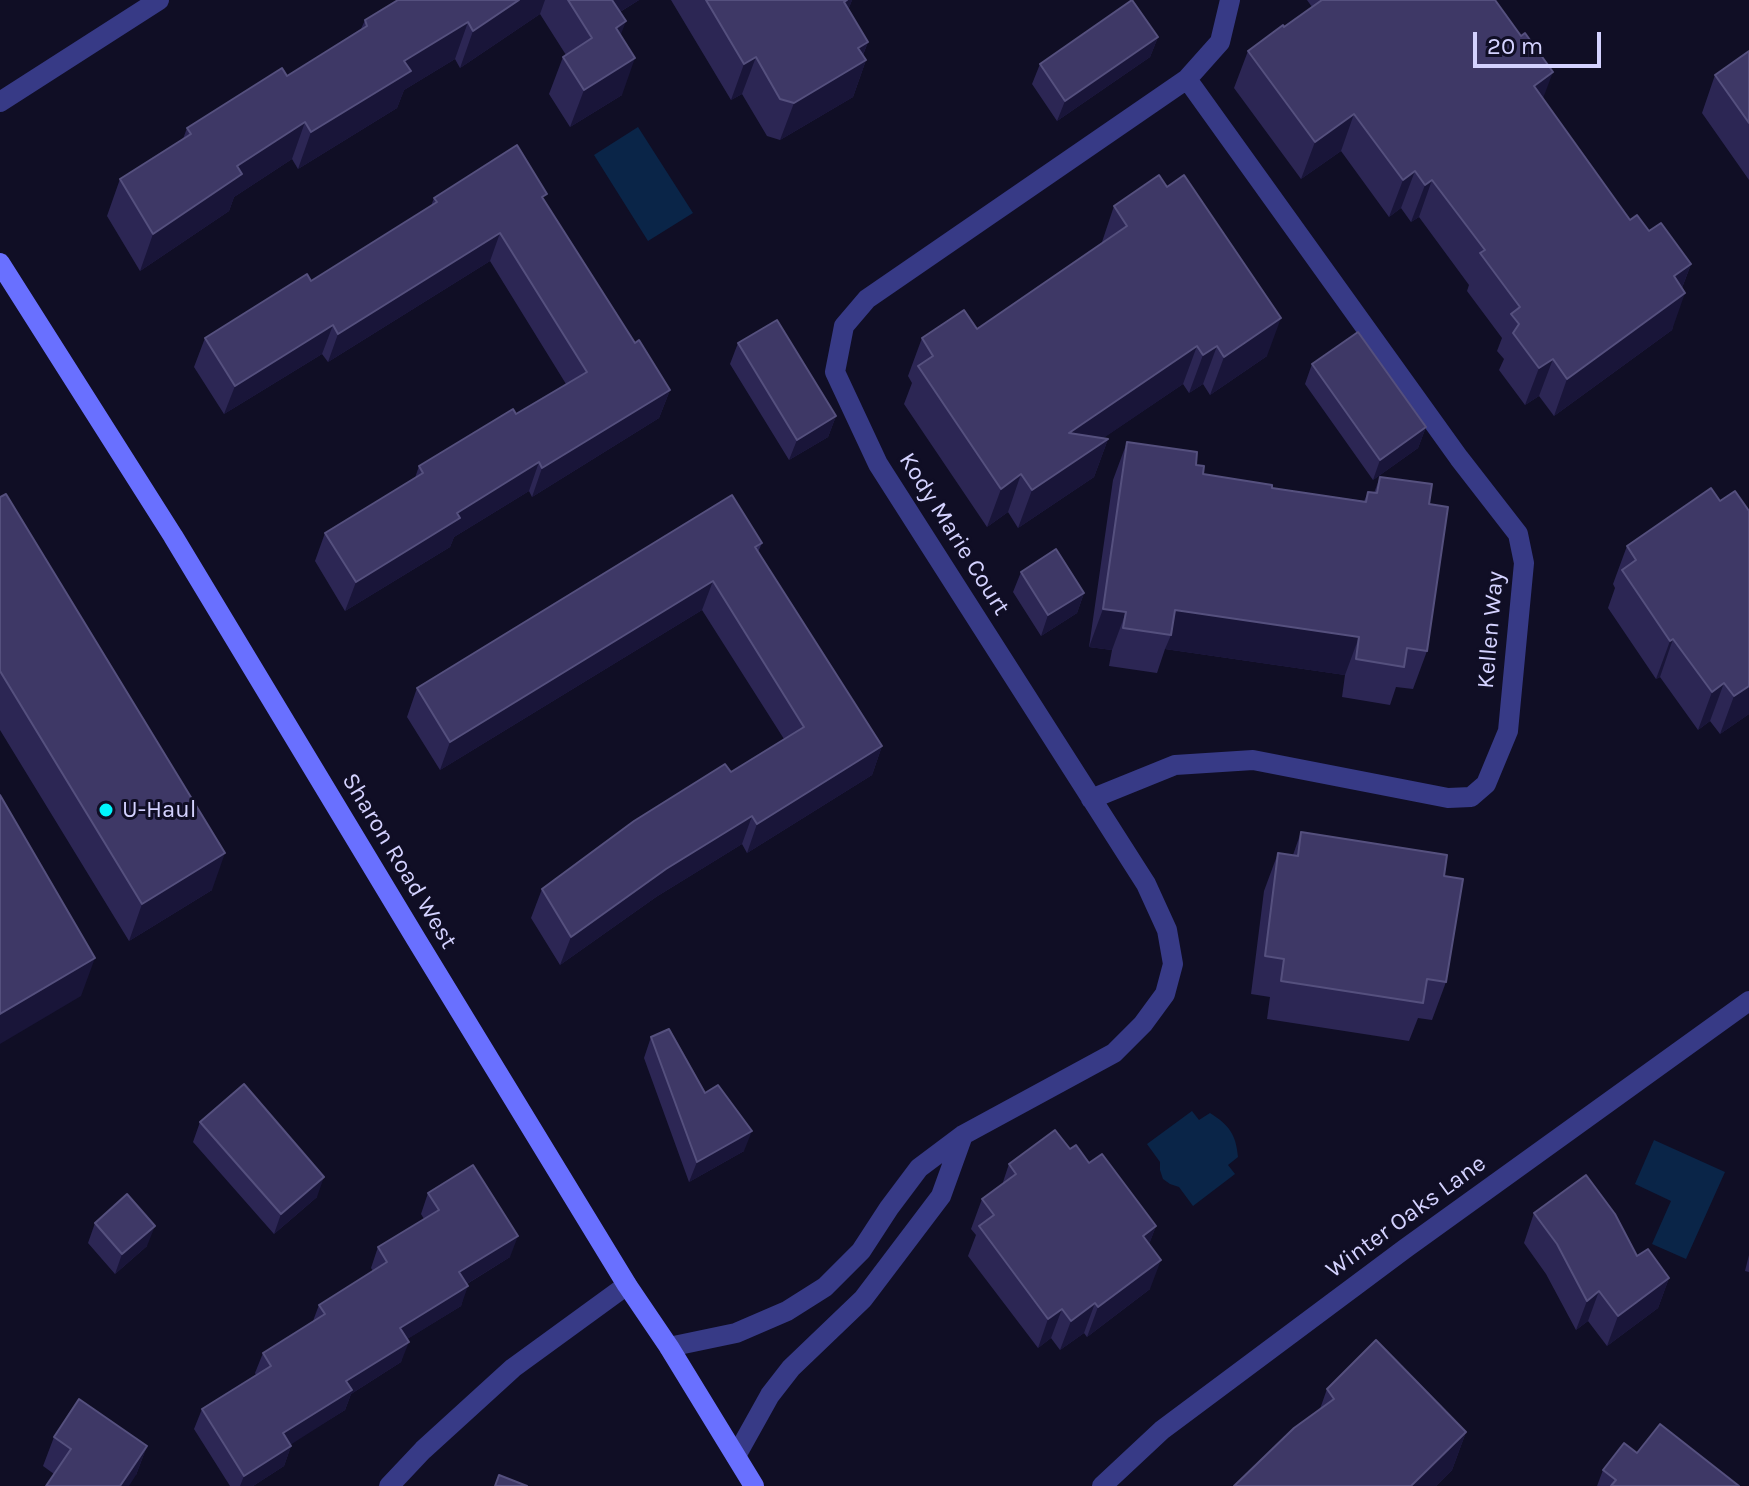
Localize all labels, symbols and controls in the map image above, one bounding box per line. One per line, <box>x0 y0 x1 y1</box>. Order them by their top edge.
scale bar <box>1477 16 1605 66</box>
text: 20 m <box>1487 32 1543 60</box>
street label: Kody Marie Court <box>892 447 1016 621</box>
street label: Kellen Way <box>1472 570 1510 690</box>
street label: Sharon Road West <box>335 768 463 954</box>
place label: U-Haul <box>122 796 197 824</box>
marker: U-Haul <box>97 801 115 819</box>
street label: Winter Oaks Lane <box>1320 1149 1492 1285</box>

